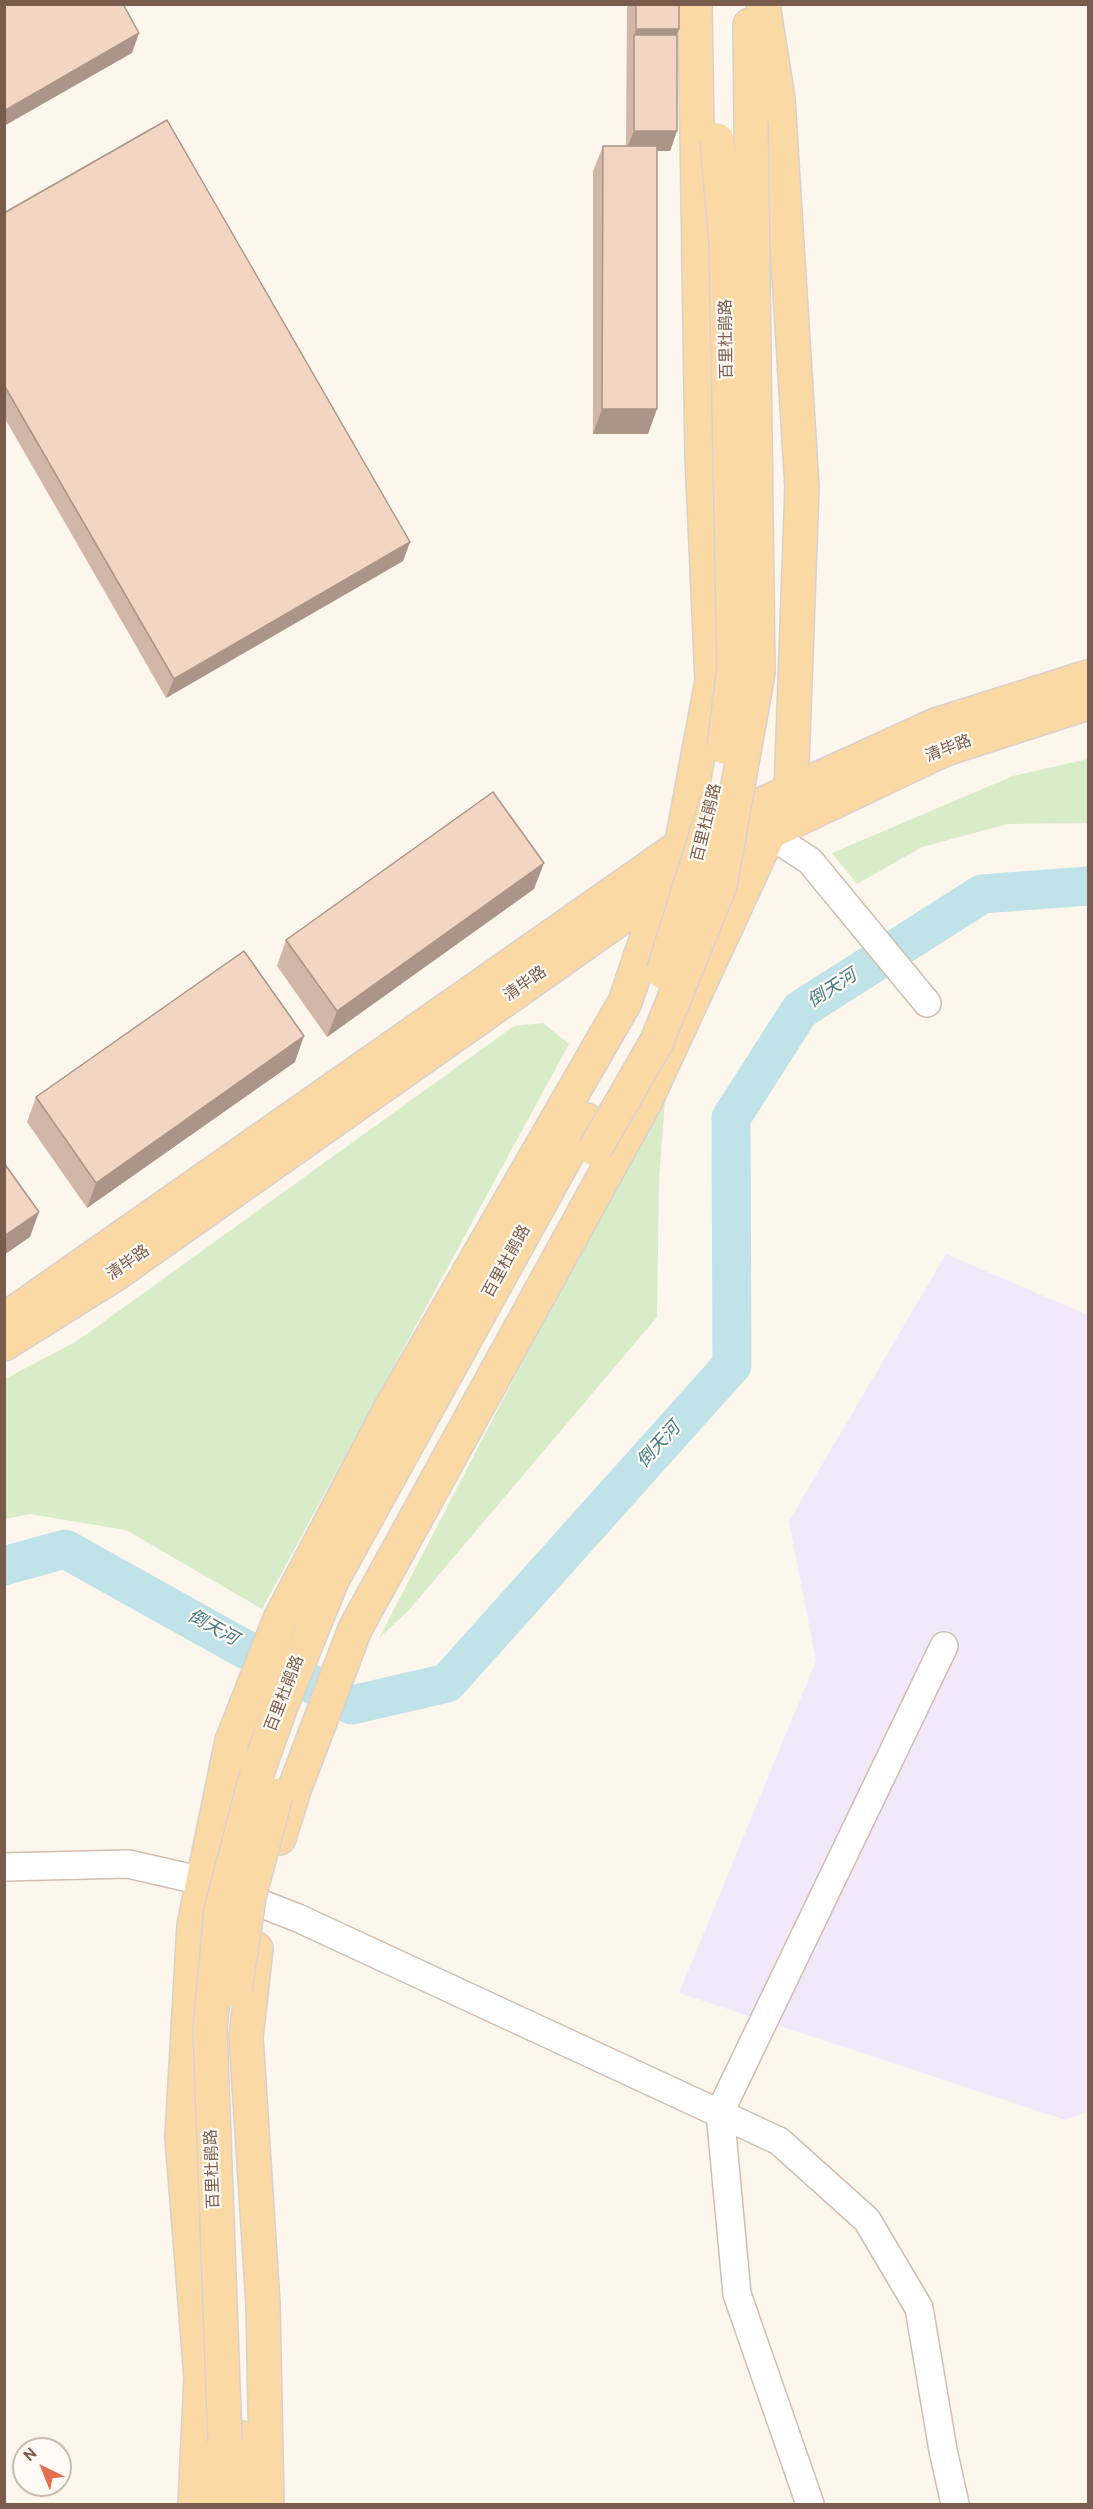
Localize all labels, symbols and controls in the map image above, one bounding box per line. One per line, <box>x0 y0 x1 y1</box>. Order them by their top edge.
street label: 百里杜鹃路 <box>718 299 738 379</box>
street label: 清毕路 <box>923 732 975 768</box>
street label: 百里杜鹃路 <box>689 782 727 864</box>
street label: 清毕路 <box>501 963 551 1007</box>
water label: 倒天河 <box>804 966 862 1014</box>
street label: 百里杜鹃路 <box>480 1222 536 1302</box>
street label: 清毕路 <box>104 1242 154 1286</box>
water label: 倒天河 <box>634 1419 686 1473</box>
water label: 倒天河 <box>183 1606 241 1652</box>
street label: 百里杜鹃路 <box>263 1653 309 1735</box>
street label: 百里杜鹃路 <box>203 2129 225 2209</box>
north arrow <box>12 2437 72 2497</box>
text: N <box>20 2444 42 2467</box>

